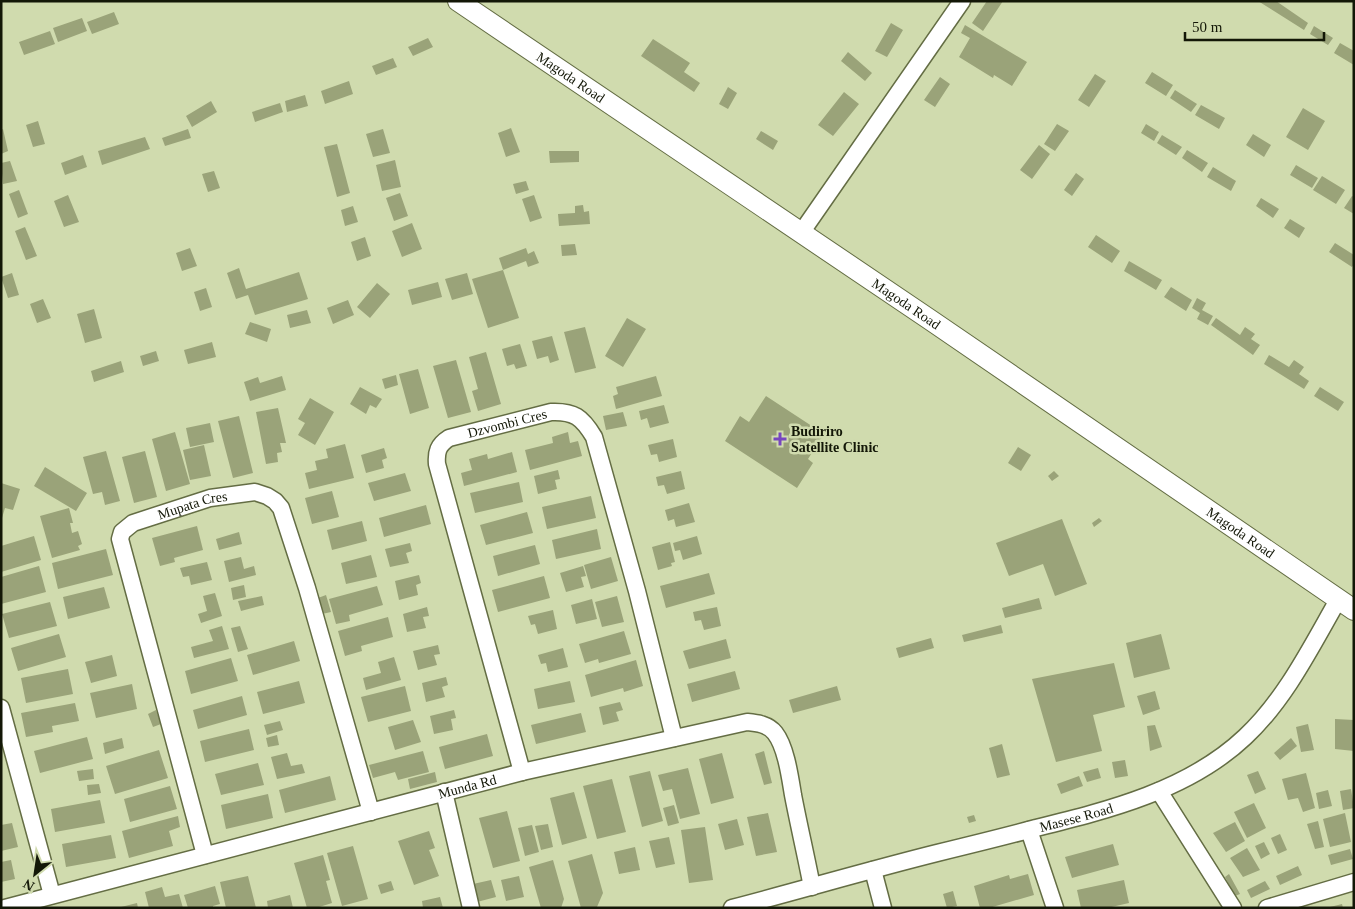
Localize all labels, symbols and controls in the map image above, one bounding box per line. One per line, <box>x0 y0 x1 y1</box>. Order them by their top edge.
scale bar <box>1185 10 1324 42</box>
text: 50 m <box>1192 19 1223 35</box>
street label: Magoda Road <box>534 49 608 105</box>
street label: Magoda Road <box>869 275 943 332</box>
street label: Dzvombi Cres <box>466 406 548 441</box>
place label: Budiriro Satellite Clinic <box>791 424 879 455</box>
marker: Budiriro Satellite Clinic <box>773 432 787 446</box>
street label: Mupata Cres <box>156 488 228 522</box>
street label: Magoda Road <box>1204 504 1277 561</box>
street label: Munda Rd <box>437 772 498 801</box>
street label: Masese Road <box>1038 800 1115 834</box>
north arrow <box>10 849 60 899</box>
text: N <box>21 876 37 894</box>

